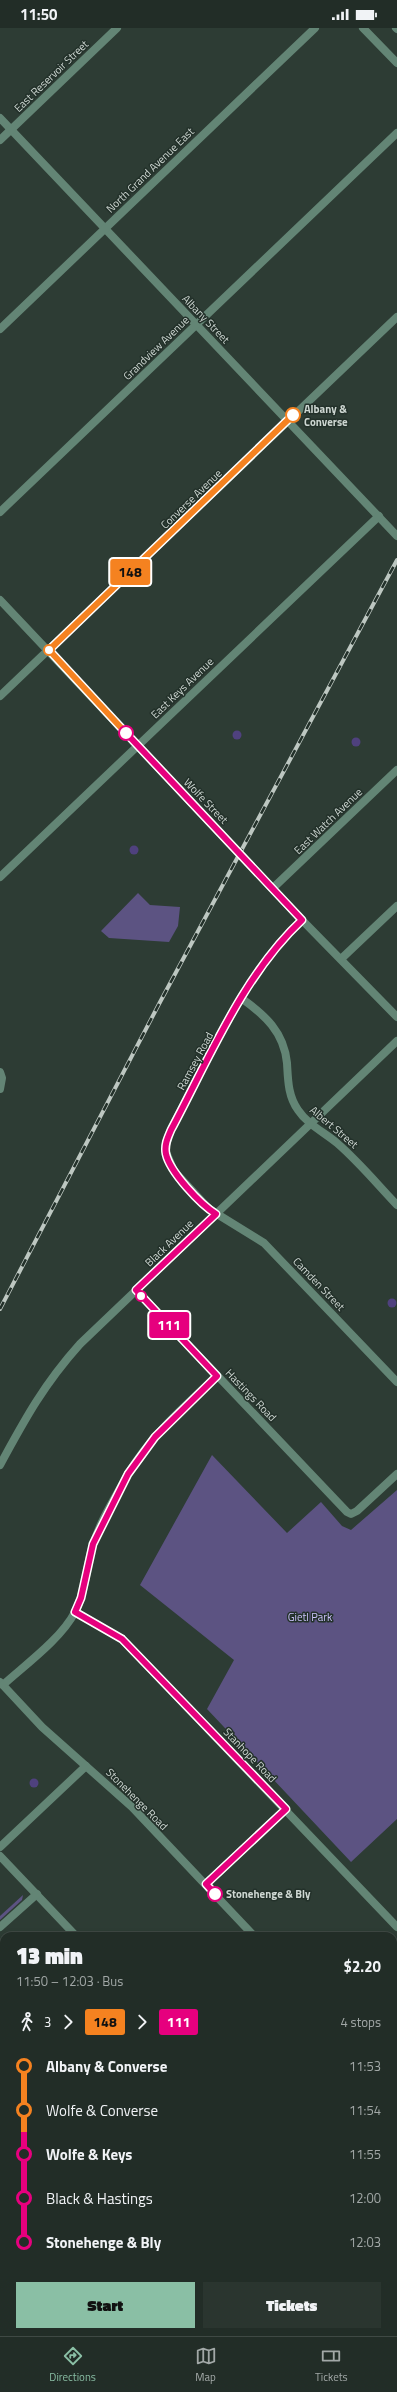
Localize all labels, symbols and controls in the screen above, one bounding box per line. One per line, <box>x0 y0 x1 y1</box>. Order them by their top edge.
text: 11:50 <box>20 3 57 26</box>
street label: East Reservoir Street <box>10 36 92 116</box>
street label: North Grand Avenue East <box>102 124 198 216</box>
street label: Albany Street <box>179 291 233 347</box>
street label: Grandview Avenue <box>119 312 193 384</box>
place label: Albany & Converse <box>304 401 348 430</box>
marker: Albany & Converse <box>285 407 301 423</box>
street label: Converse Avenue <box>157 465 225 532</box>
line badge: 148 <box>107 559 153 585</box>
text: 148 <box>118 561 142 582</box>
unlabelled marker <box>43 644 55 656</box>
street label: East Keys Avenue <box>147 654 217 722</box>
unlabelled marker <box>118 725 134 741</box>
street label: Wolfe Street <box>180 775 232 827</box>
street label: East Watch Avenue <box>290 784 366 858</box>
street label: Ramsey Road <box>173 1029 217 1093</box>
street label: Albert Street <box>306 1102 362 1152</box>
street label: Black Avenue <box>141 1216 197 1270</box>
street label: Camden Street <box>289 1254 349 1314</box>
unlabelled marker <box>135 1290 147 1302</box>
line badge: 111 <box>146 1312 192 1338</box>
text: 111 <box>157 1314 181 1335</box>
street label: Hastings Road <box>222 1365 280 1425</box>
park label: Gietl Park <box>288 1609 333 1625</box>
street label: Stanhope Road <box>220 1724 280 1786</box>
street label: Stonehenge Road <box>102 1764 172 1834</box>
marker: Stonehenge & Bly <box>207 1886 223 1902</box>
place label: Stonehenge & Bly <box>226 1886 311 1902</box>
text: 13 min <box>16 1939 83 1973</box>
text: $2.20 <box>344 1955 381 1978</box>
text: 11:50 – 12:03 · Bus <box>16 1971 123 1991</box>
icon: walk <box>16 2011 38 2033</box>
icon: forward <box>57 2011 79 2033</box>
text: 148 <box>93 2011 117 2032</box>
icon: forward <box>131 2011 153 2033</box>
text: 111 <box>167 2011 190 2032</box>
text: 3 <box>44 2012 51 2032</box>
text: 4 stops <box>340 2012 381 2032</box>
text: Albany & Converse <box>46 2055 167 2078</box>
text: 11:53 <box>349 2056 381 2076</box>
text: Wolfe & Converse <box>46 2099 158 2122</box>
text: 11:54 <box>349 2100 381 2120</box>
text: Wolfe & Keys <box>46 2143 132 2166</box>
text: 11:55 <box>349 2144 381 2164</box>
text: Black & Hastings <box>46 2187 153 2210</box>
text: 12:00 <box>349 2188 381 2208</box>
text: Stonehenge & Bly <box>46 2231 161 2254</box>
text: 12:03 <box>349 2232 381 2252</box>
button: Start <box>16 2282 195 2328</box>
button: Tickets <box>203 2282 381 2328</box>
tab: Directions <box>49 2345 96 2385</box>
tab: Map <box>195 2345 217 2385</box>
tab: Tickets <box>315 2345 348 2385</box>

